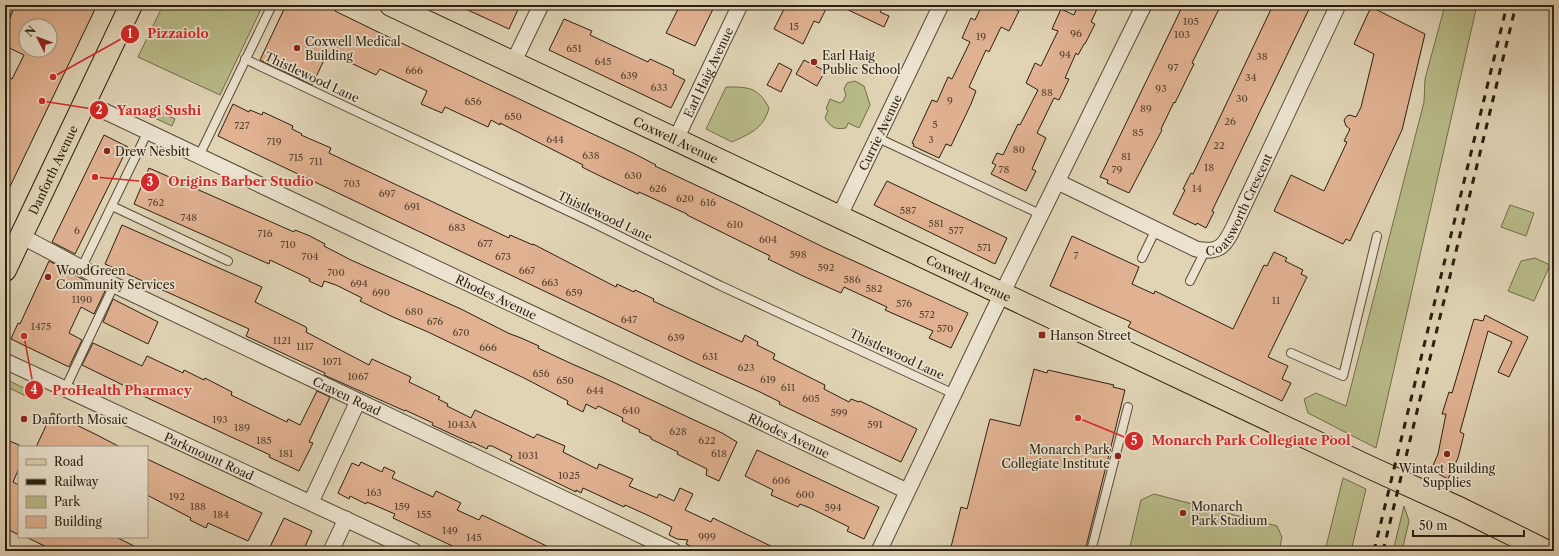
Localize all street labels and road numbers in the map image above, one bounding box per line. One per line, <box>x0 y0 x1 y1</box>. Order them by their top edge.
street label: Earl Haig Avenue <box>680 24 736 120</box>
street label: Thistlewood Lane <box>262 48 362 106</box>
street label: Currie Avenue <box>855 92 905 173</box>
street label: Coxwell Avenue <box>631 113 721 166</box>
street label: Danforth Avenue <box>25 122 80 217</box>
street label: Coatsworth Crescent <box>1205 150 1275 258</box>
street label: Thistlewood Lane <box>555 187 655 245</box>
street label: Coxwell Avenue <box>924 251 1014 305</box>
street label: Rhodes Avenue <box>453 271 540 322</box>
street label: Thistlewood Lane <box>847 325 947 383</box>
street label: Craven Road <box>310 373 384 419</box>
street label: Rhodes Avenue <box>746 410 833 461</box>
street label: Parkmount Road <box>162 429 257 483</box>

